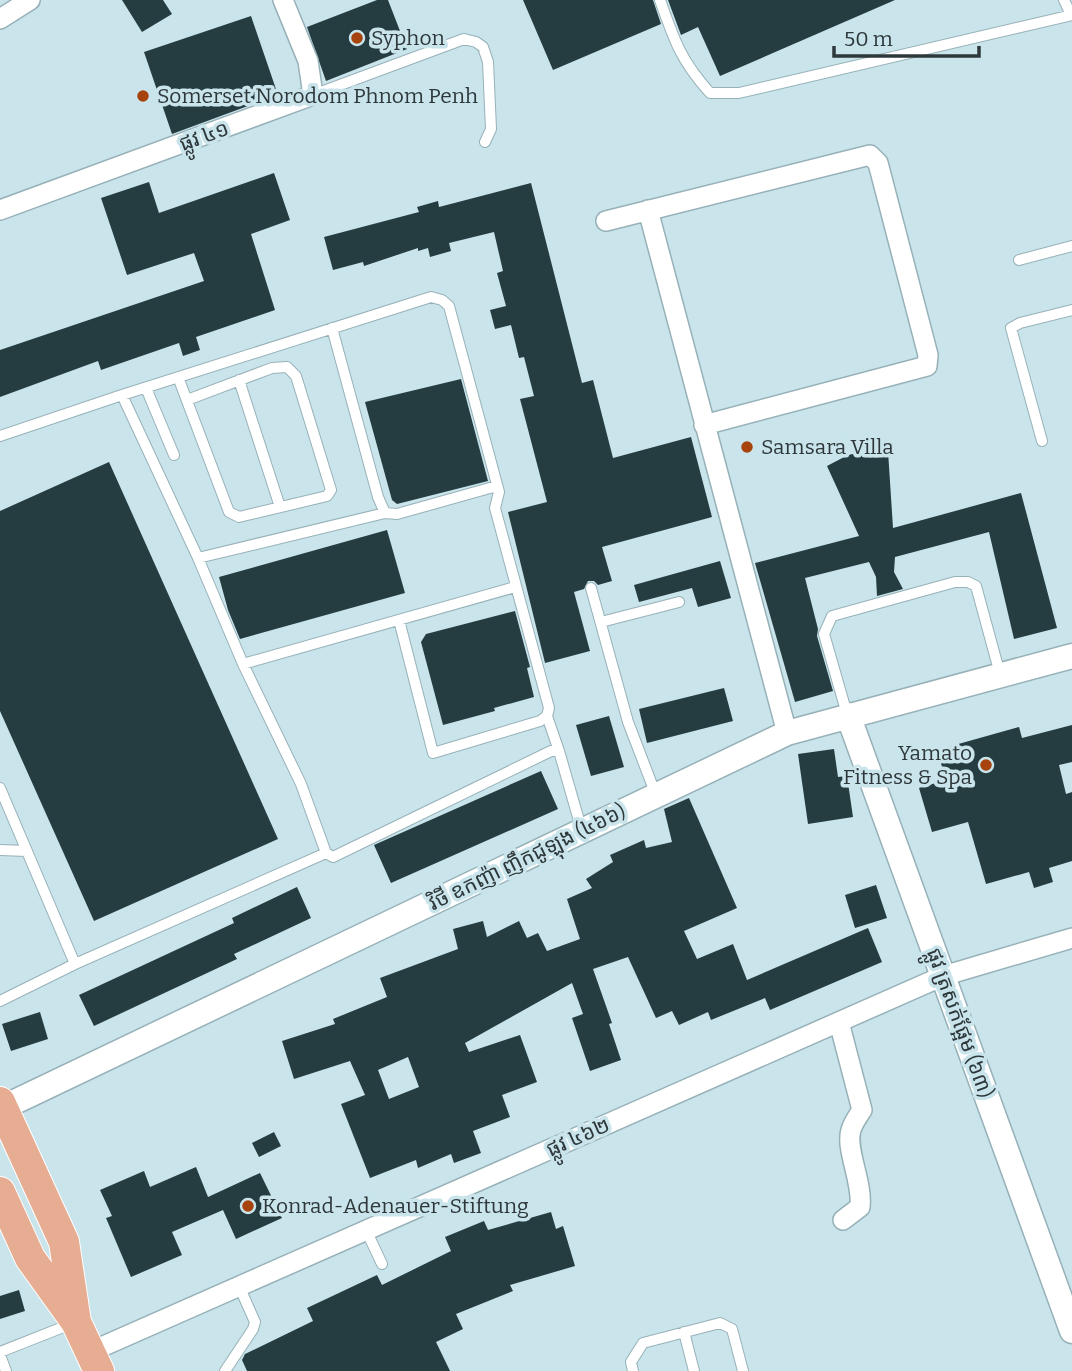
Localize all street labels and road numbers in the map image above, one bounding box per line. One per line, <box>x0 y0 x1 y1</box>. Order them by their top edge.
street label: ផ្លូវ ៤១ <box>176 115 235 163</box>
street label: វិថី ឧកញ៉ា ញឹកជូឡុង (៤៦៦) <box>423 798 632 921</box>
street label: ផ្លូវ ត្រសក់ផ្អែម (៦៣) <box>915 944 999 1104</box>
street label: ផ្លូវ ៤៦២ <box>542 1112 616 1168</box>

